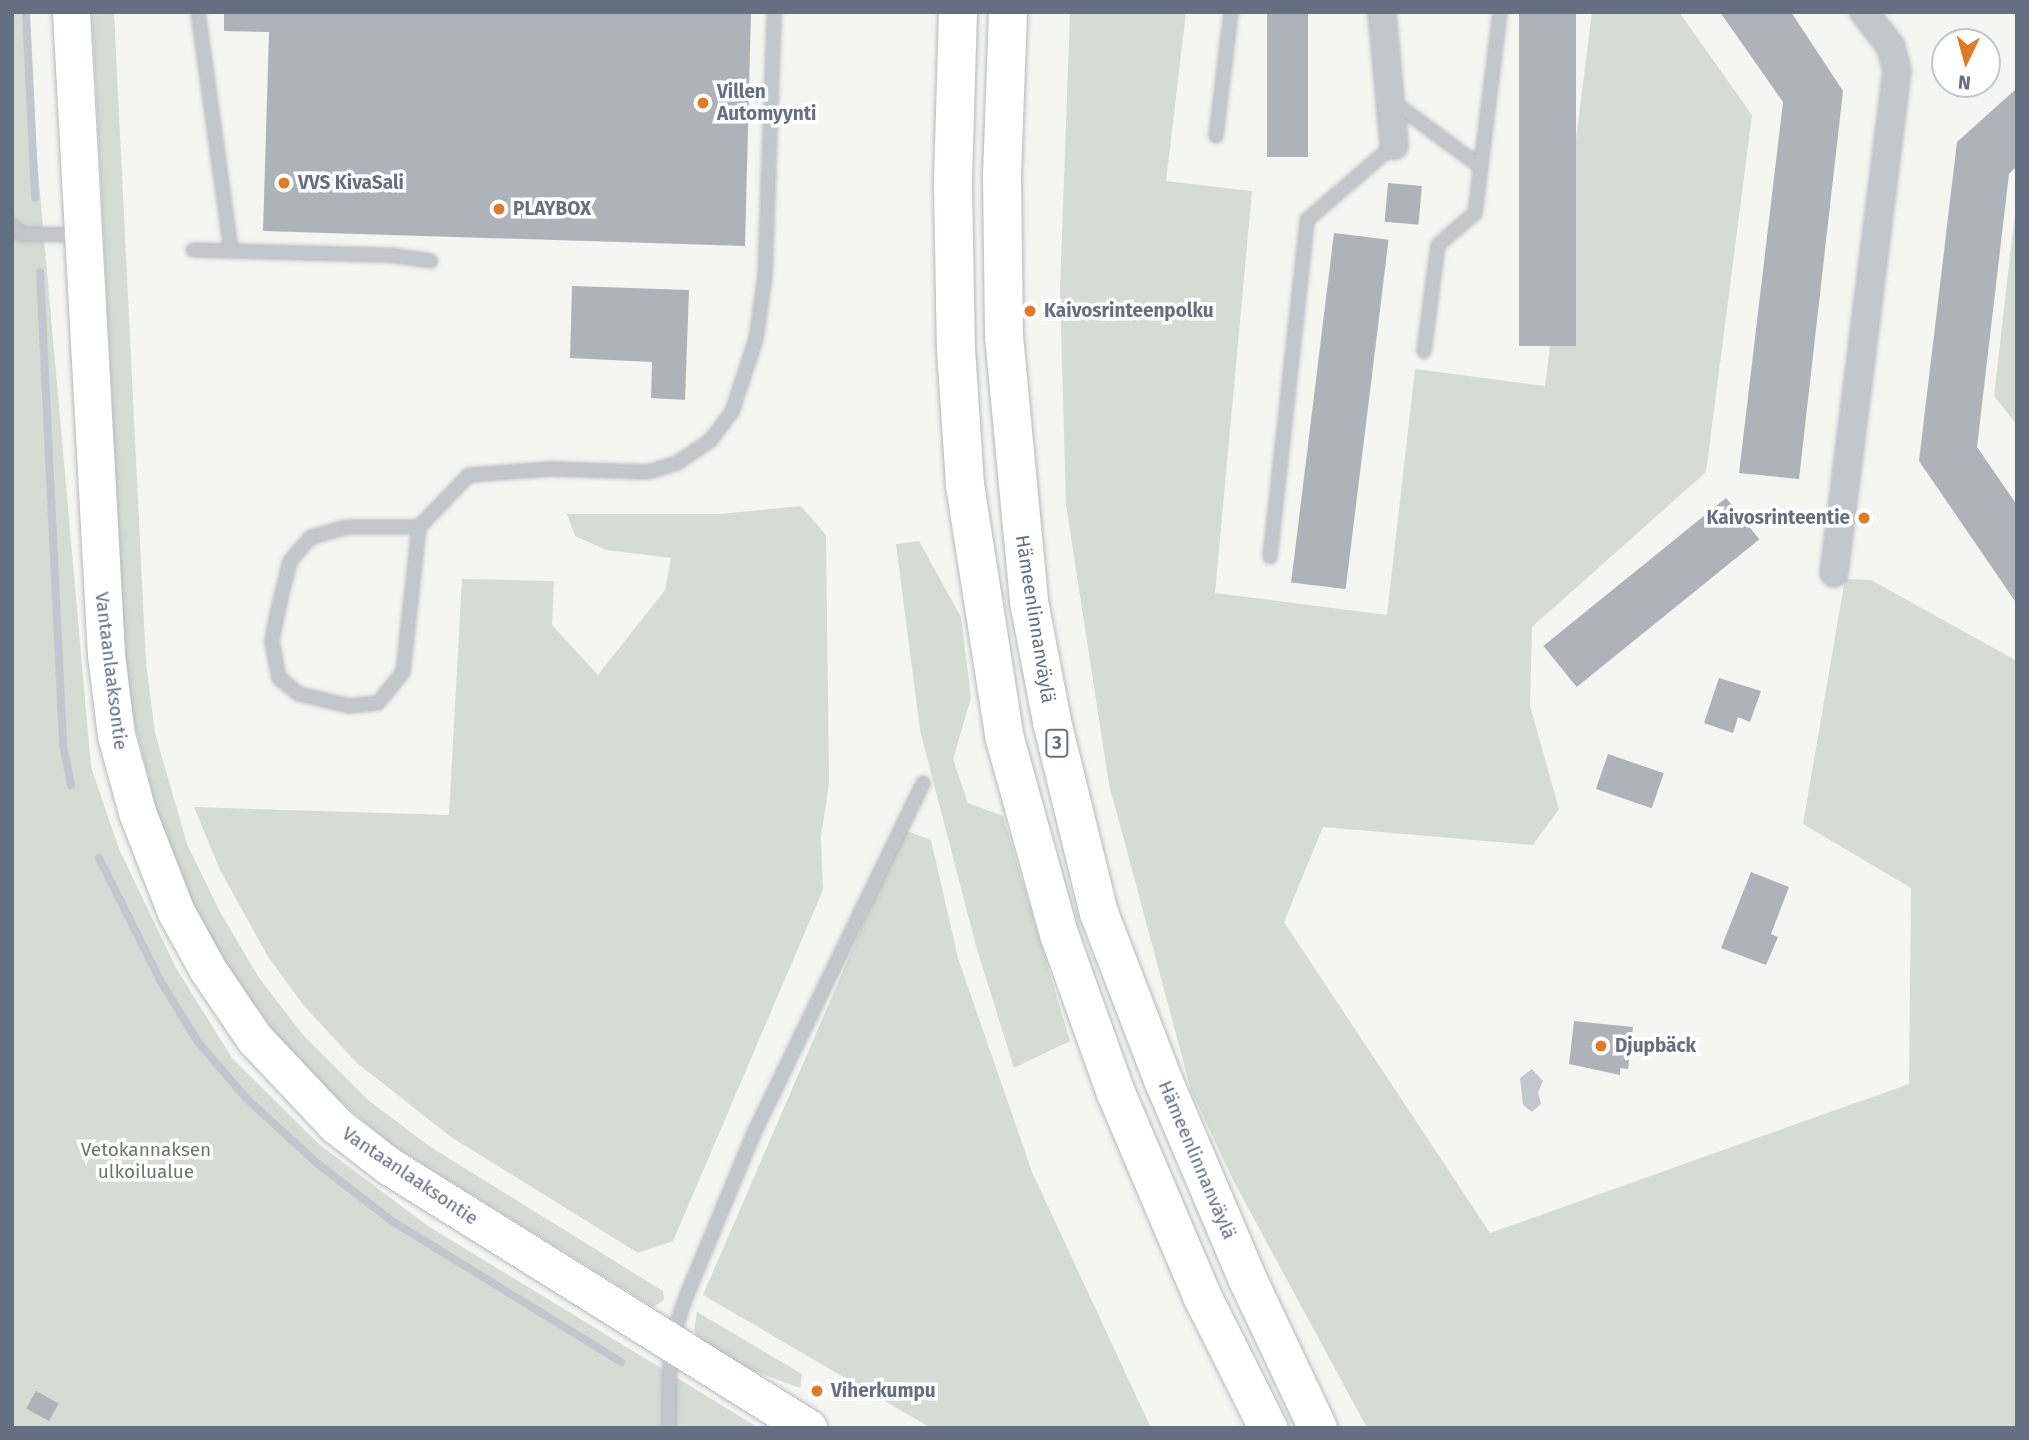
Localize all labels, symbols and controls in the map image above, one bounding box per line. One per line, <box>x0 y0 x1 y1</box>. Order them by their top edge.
north arrow <box>1931 28 2001 98</box>
text: N <box>1957 70 1972 94</box>
place label: Villen Automyynti <box>717 81 816 125</box>
marker: Villen Automyynti <box>695 95 711 111</box>
place label: VVS KivaSali <box>298 172 404 194</box>
marker: VVS KivaSali <box>276 175 292 191</box>
place label: PLAYBOX <box>513 198 591 220</box>
marker: PLAYBOX <box>491 201 507 217</box>
place label: Kaivosrinteenpolku <box>1044 300 1214 322</box>
marker: Kaivosrinteenpolku <box>1022 303 1038 319</box>
place label: Kaivosrinteentie <box>1706 507 1850 529</box>
marker: Kaivosrinteentie <box>1856 510 1872 526</box>
street label: Hämeenlinnanväylä <box>1010 533 1060 705</box>
street label: Vantaanlaaksontie <box>90 591 132 751</box>
road number: 3 <box>1045 728 1069 758</box>
place label: Djupbäck <box>1615 1035 1696 1057</box>
marker: Djupbäck <box>1593 1038 1609 1054</box>
street label: Hämeenlinnanväylä <box>1153 1077 1241 1243</box>
street label: Vantaanlaaksontie <box>338 1122 482 1230</box>
park label: Vetokannaksen ulkoilualue <box>81 1139 211 1183</box>
place label: Viherkumpu <box>831 1380 936 1402</box>
marker: Viherkumpu <box>809 1383 825 1399</box>

